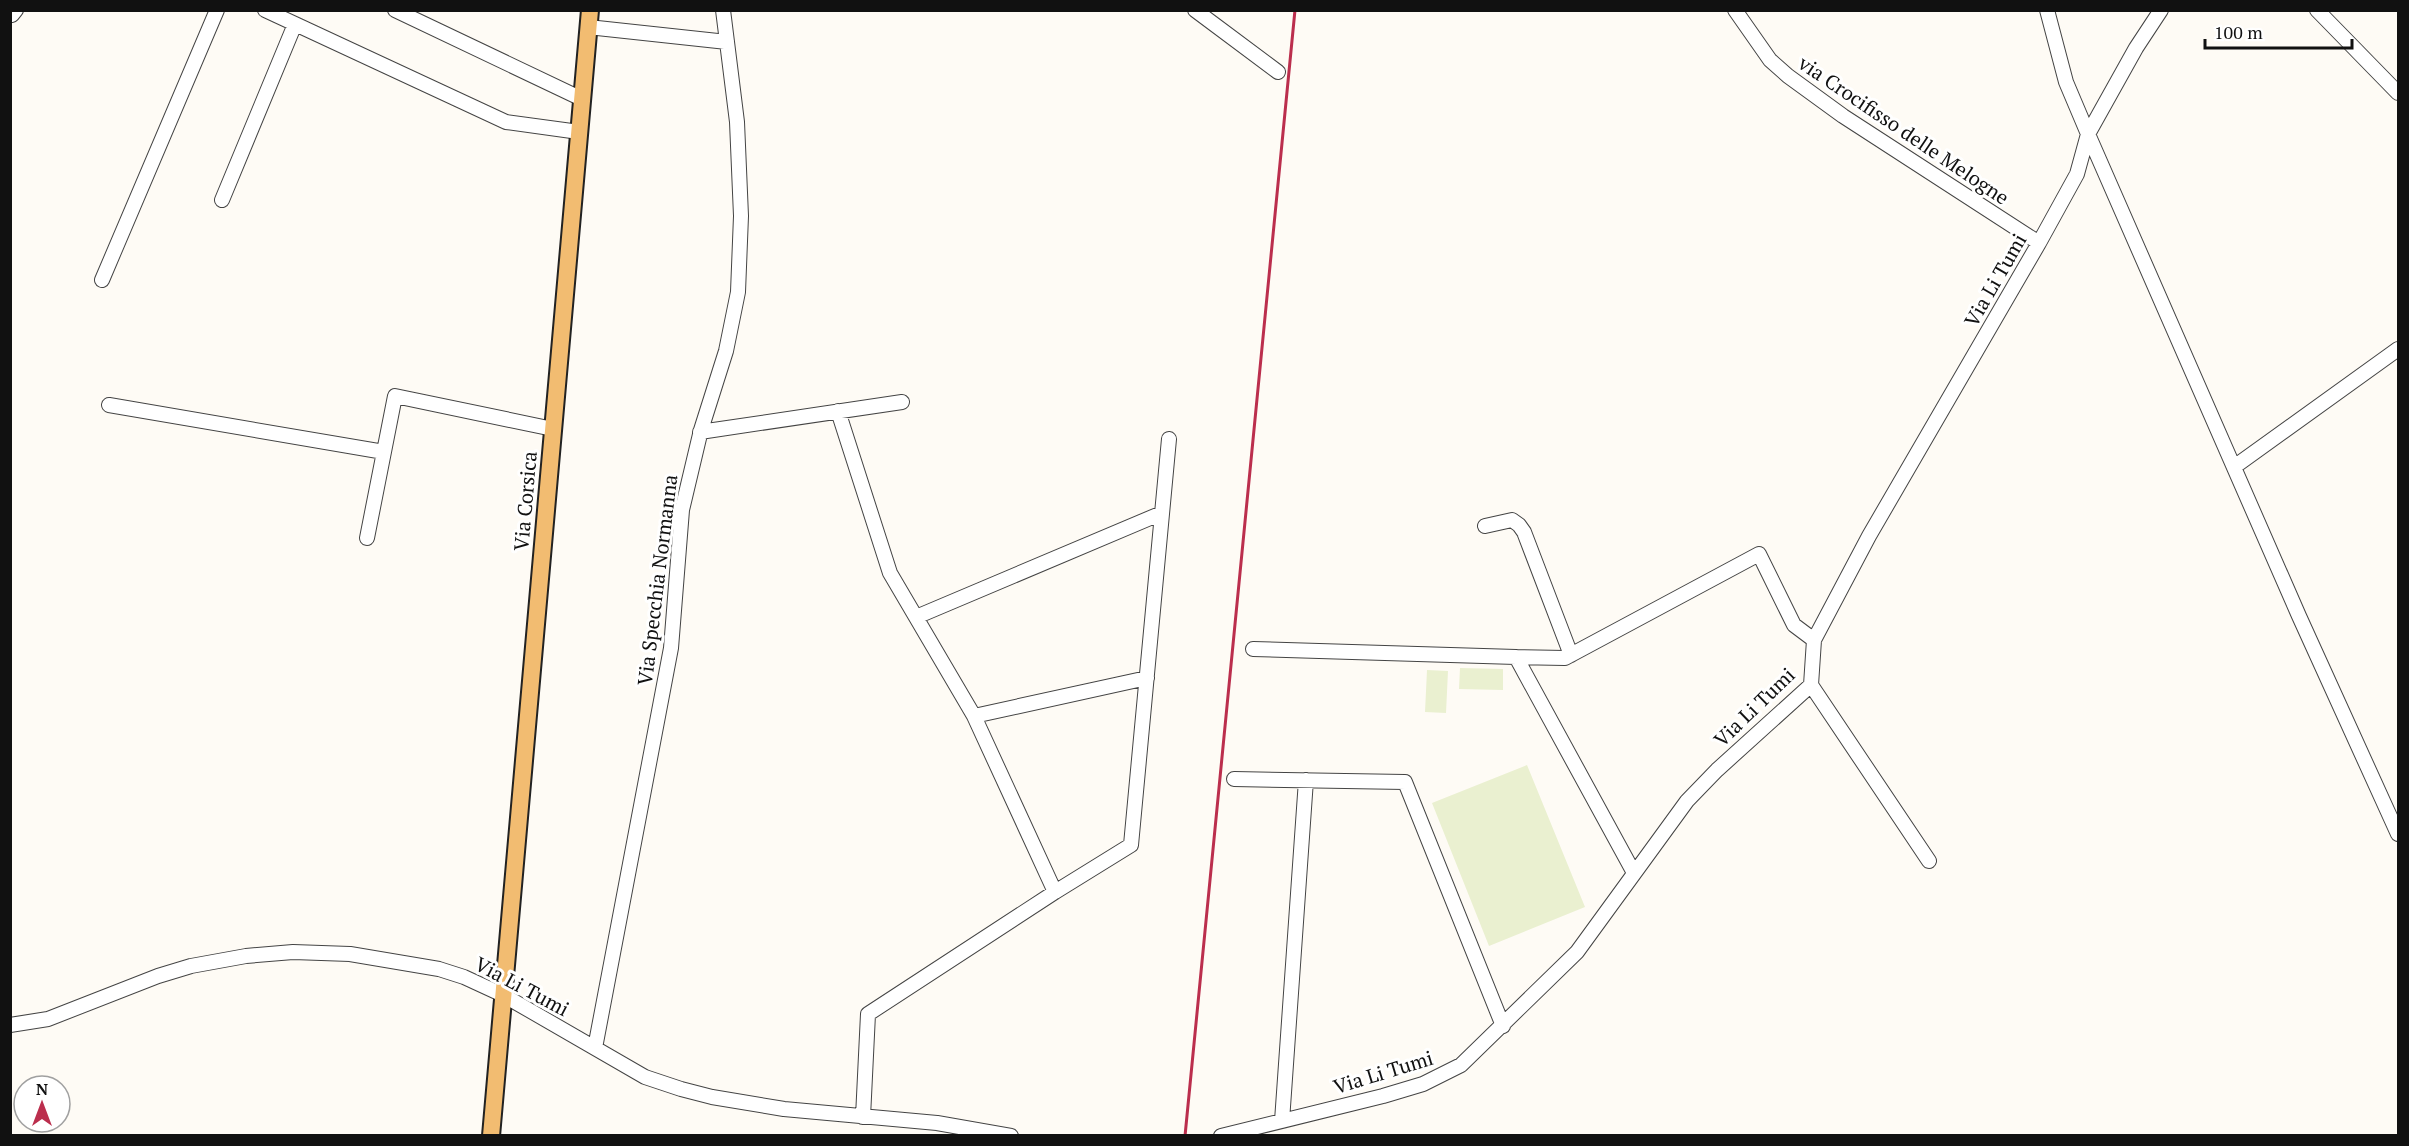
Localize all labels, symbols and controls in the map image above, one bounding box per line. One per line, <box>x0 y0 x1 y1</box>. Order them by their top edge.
scale bar <box>2205 12 2352 50</box>
text: 100 m <box>2214 20 2263 44</box>
street label: via Crocifisso delle Melogne <box>1793 49 2015 211</box>
street label: Via Li Tumi <box>1958 229 2032 331</box>
street label: Via Corsica <box>507 450 543 552</box>
street label: Via Specchia Normanna <box>631 473 683 687</box>
street label: Via Li Tumi <box>1708 661 1800 753</box>
street label: Via Li Tumi <box>470 950 574 1022</box>
street label: Via Li Tumi <box>1330 1044 1436 1100</box>
north arrow <box>12 1074 72 1134</box>
text: N <box>36 1078 48 1100</box>

